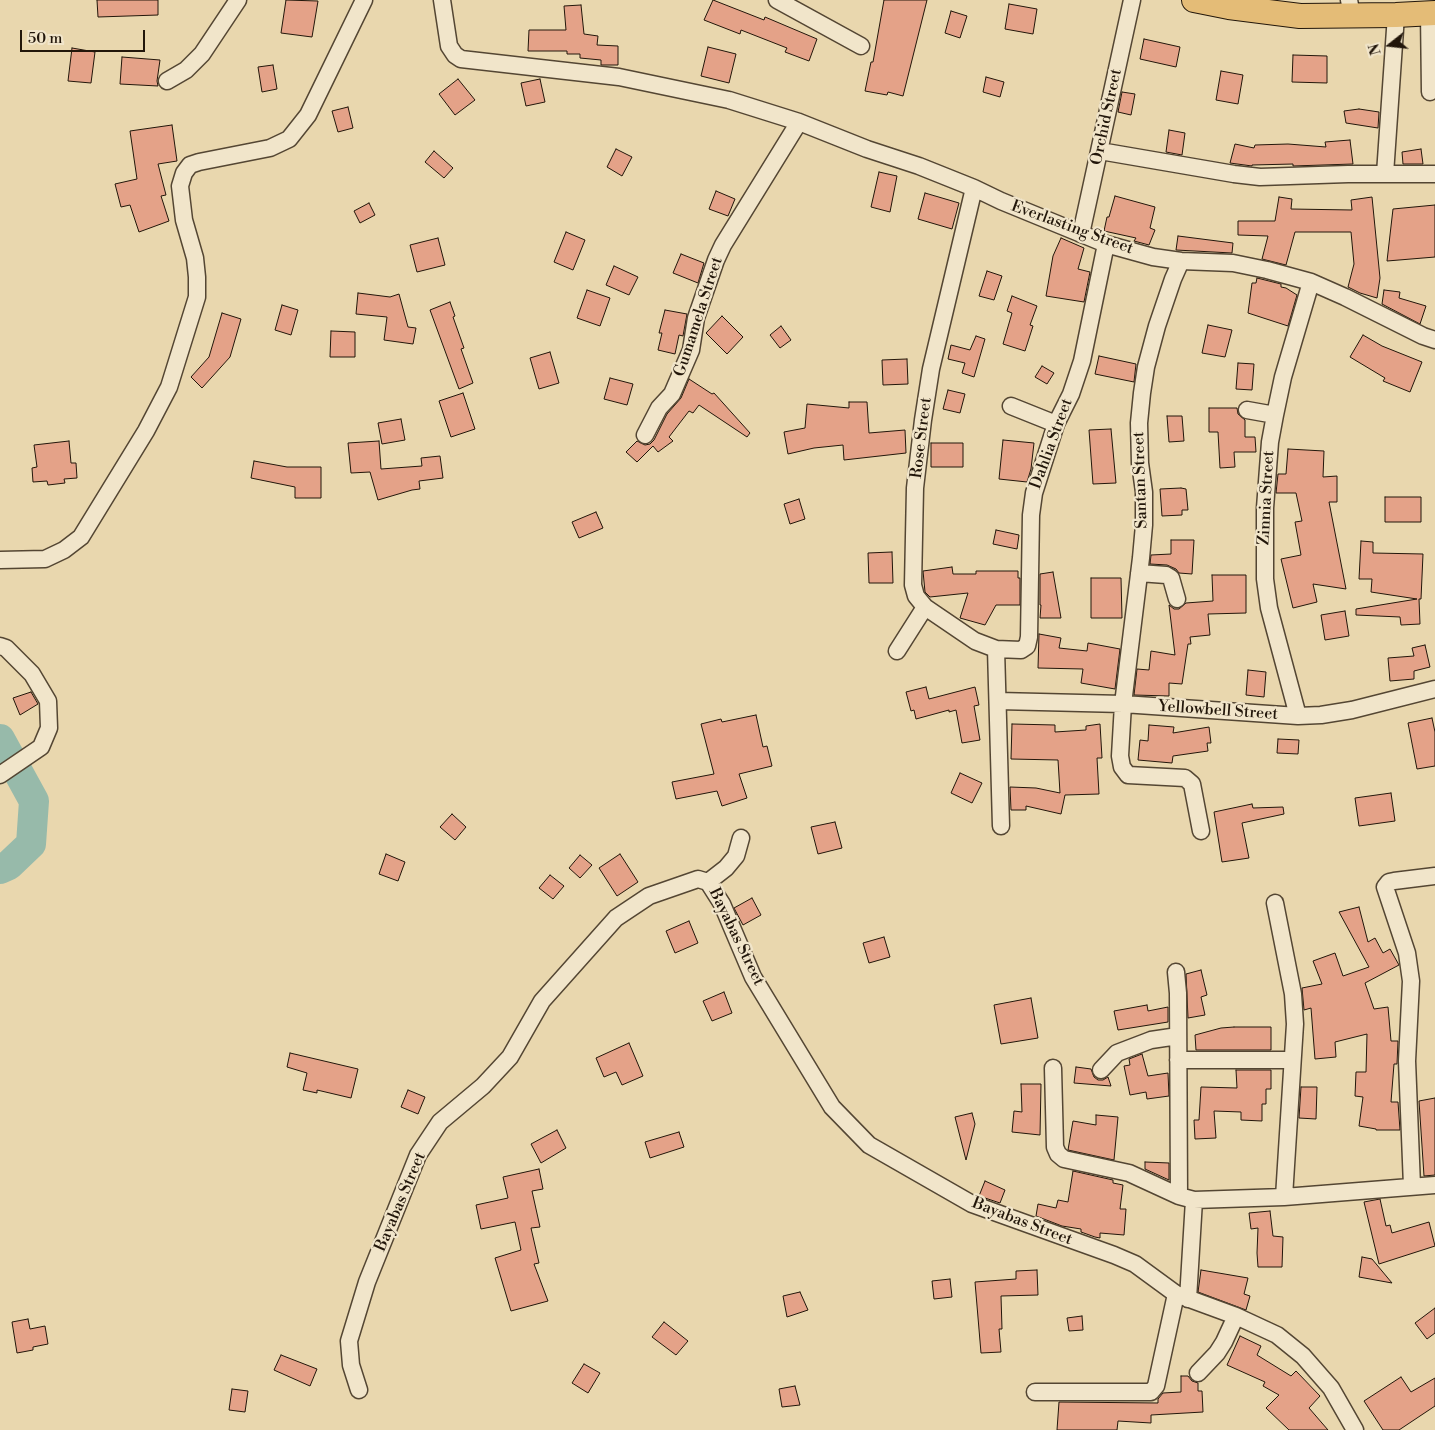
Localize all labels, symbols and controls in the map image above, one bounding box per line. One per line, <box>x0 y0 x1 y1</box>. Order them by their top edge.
scale bar <box>22 20 148 52</box>
north arrow <box>1365 20 1415 70</box>
text: 50 m <box>28 29 62 48</box>
text: N <box>1365 41 1386 57</box>
street label: Orchid Street <box>1087 67 1127 167</box>
street label: Everlasting Street <box>1008 197 1136 259</box>
street label: Gumamela Street <box>671 255 727 379</box>
street label: Rose Street <box>907 396 937 480</box>
street label: Dahlia Street <box>1027 396 1077 492</box>
street label: Santan Street <box>1130 431 1152 529</box>
street label: Zinnia Street <box>1255 450 1279 546</box>
street label: Yellowbell Street <box>1157 697 1279 725</box>
street label: Bayabas Street <box>704 885 768 989</box>
street label: Bayabas Street <box>371 1149 431 1255</box>
street label: Bayabas Street <box>969 1194 1075 1250</box>

